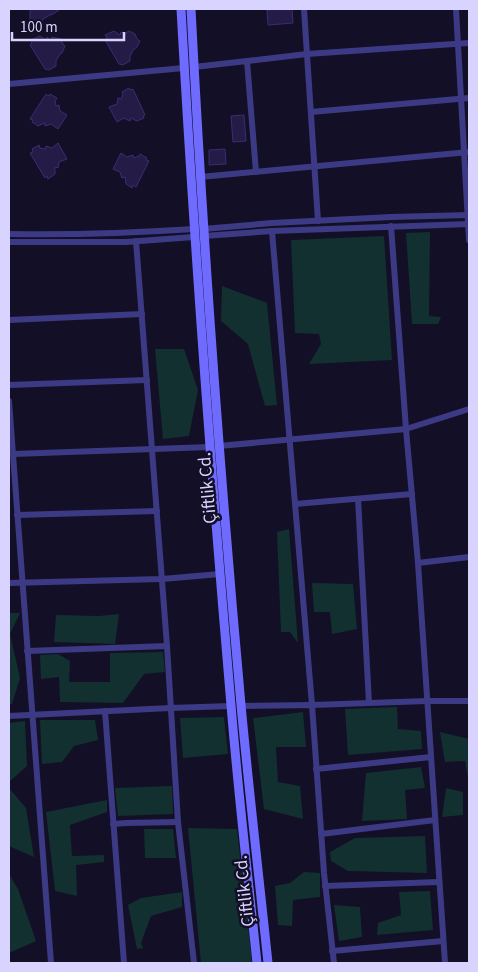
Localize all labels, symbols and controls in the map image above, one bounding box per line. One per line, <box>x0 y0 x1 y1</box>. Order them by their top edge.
scale bar <box>12 10 125 42</box>
text: 100 m <box>20 17 58 38</box>
street label: Çiftlik Cd. <box>192 451 223 525</box>
street label: Çiftlik Cd. <box>228 854 261 928</box>

